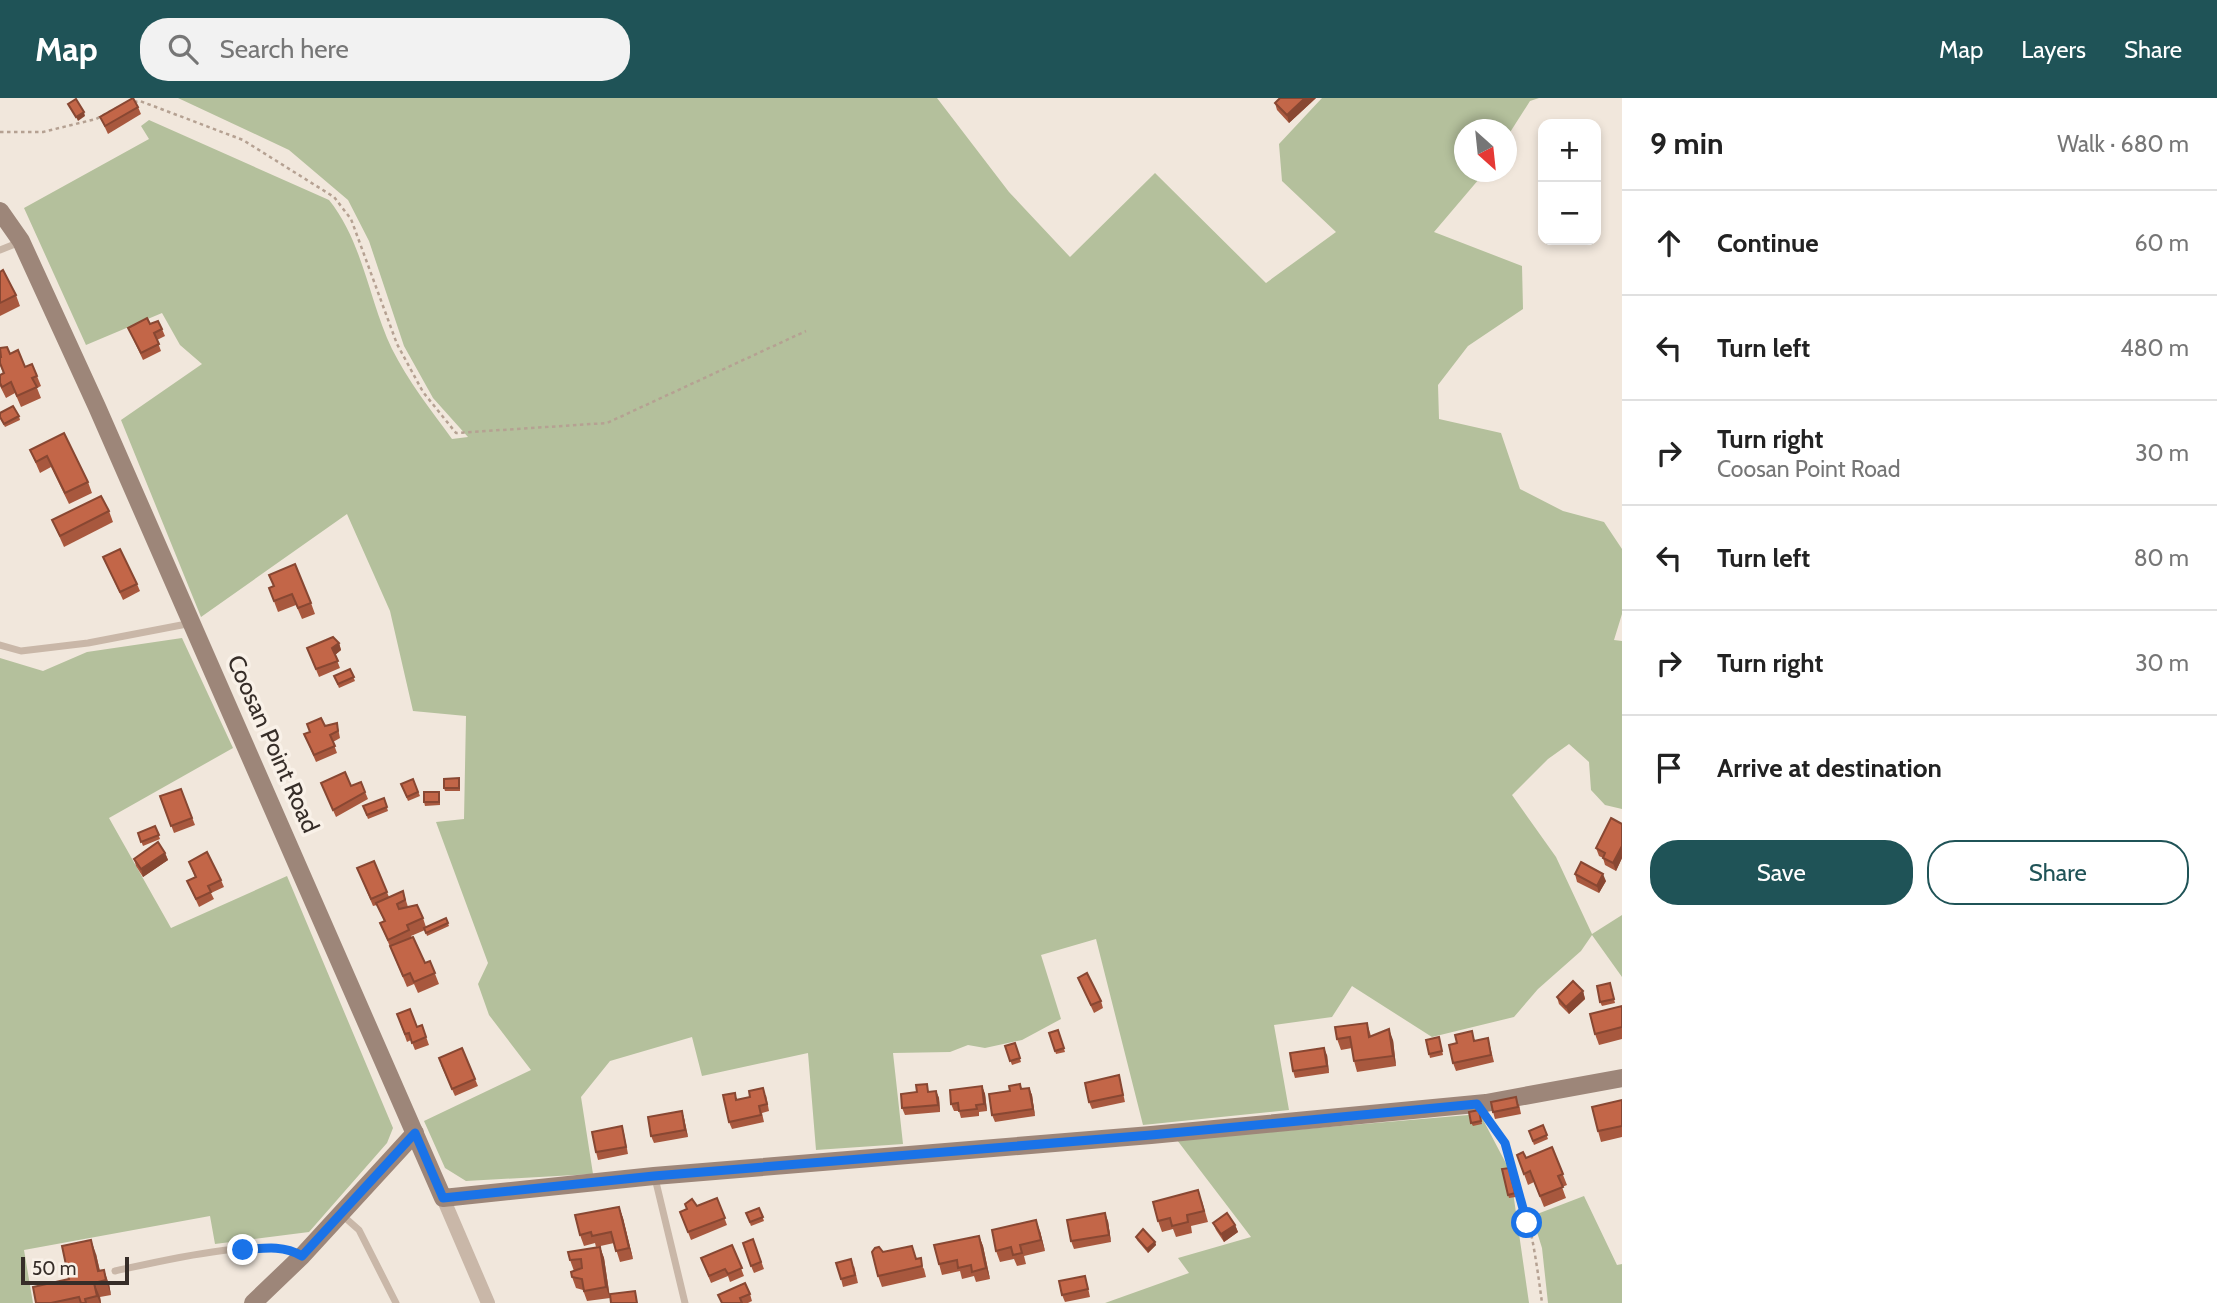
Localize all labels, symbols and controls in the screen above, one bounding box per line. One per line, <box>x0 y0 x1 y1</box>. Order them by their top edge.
search box <box>140 18 630 81</box>
text: Map <box>35 29 98 69</box>
icon: search <box>164 30 202 68</box>
text: Search here <box>220 33 349 65</box>
text: Map <box>1939 35 1983 64</box>
text: Layers <box>2021 35 2086 64</box>
text: Share <box>2124 35 2182 64</box>
north arrow <box>1454 119 1517 182</box>
map controls <box>1538 119 1601 245</box>
button: + <box>1538 119 1601 182</box>
text: 9 min <box>1650 125 1723 162</box>
text: Walk · 680 m <box>2057 130 2189 158</box>
button: − <box>1538 182 1601 245</box>
icon: ahead <box>1650 224 1688 262</box>
text: Continue <box>1717 227 1819 259</box>
text: 60 m <box>2135 229 2189 257</box>
icon: left <box>1650 329 1688 367</box>
text: Turn left <box>1717 332 1810 364</box>
text: 480 m <box>2120 334 2189 362</box>
text: Turn right <box>1717 423 1823 455</box>
icon: right <box>1650 434 1688 472</box>
text: 30 m <box>2135 439 2189 467</box>
text: Coosan Point Road <box>1717 455 1901 483</box>
icon: left <box>1650 539 1688 577</box>
text: Turn left <box>1717 542 1810 574</box>
text: 80 m <box>2134 544 2189 572</box>
icon: right <box>1650 644 1688 682</box>
text: Turn right <box>1717 647 1823 679</box>
text: 30 m <box>2135 649 2189 677</box>
street label: Coosan Point Road <box>221 650 326 837</box>
icon: arrive <box>1650 749 1688 787</box>
text: Arrive at destination <box>1717 752 1942 784</box>
button: Save <box>1650 840 1913 905</box>
button: Share <box>1927 840 2189 905</box>
route start <box>1511 1207 1542 1238</box>
route end <box>227 1234 258 1265</box>
scale bar <box>21 1254 130 1286</box>
text: 50 m <box>32 1257 76 1280</box>

